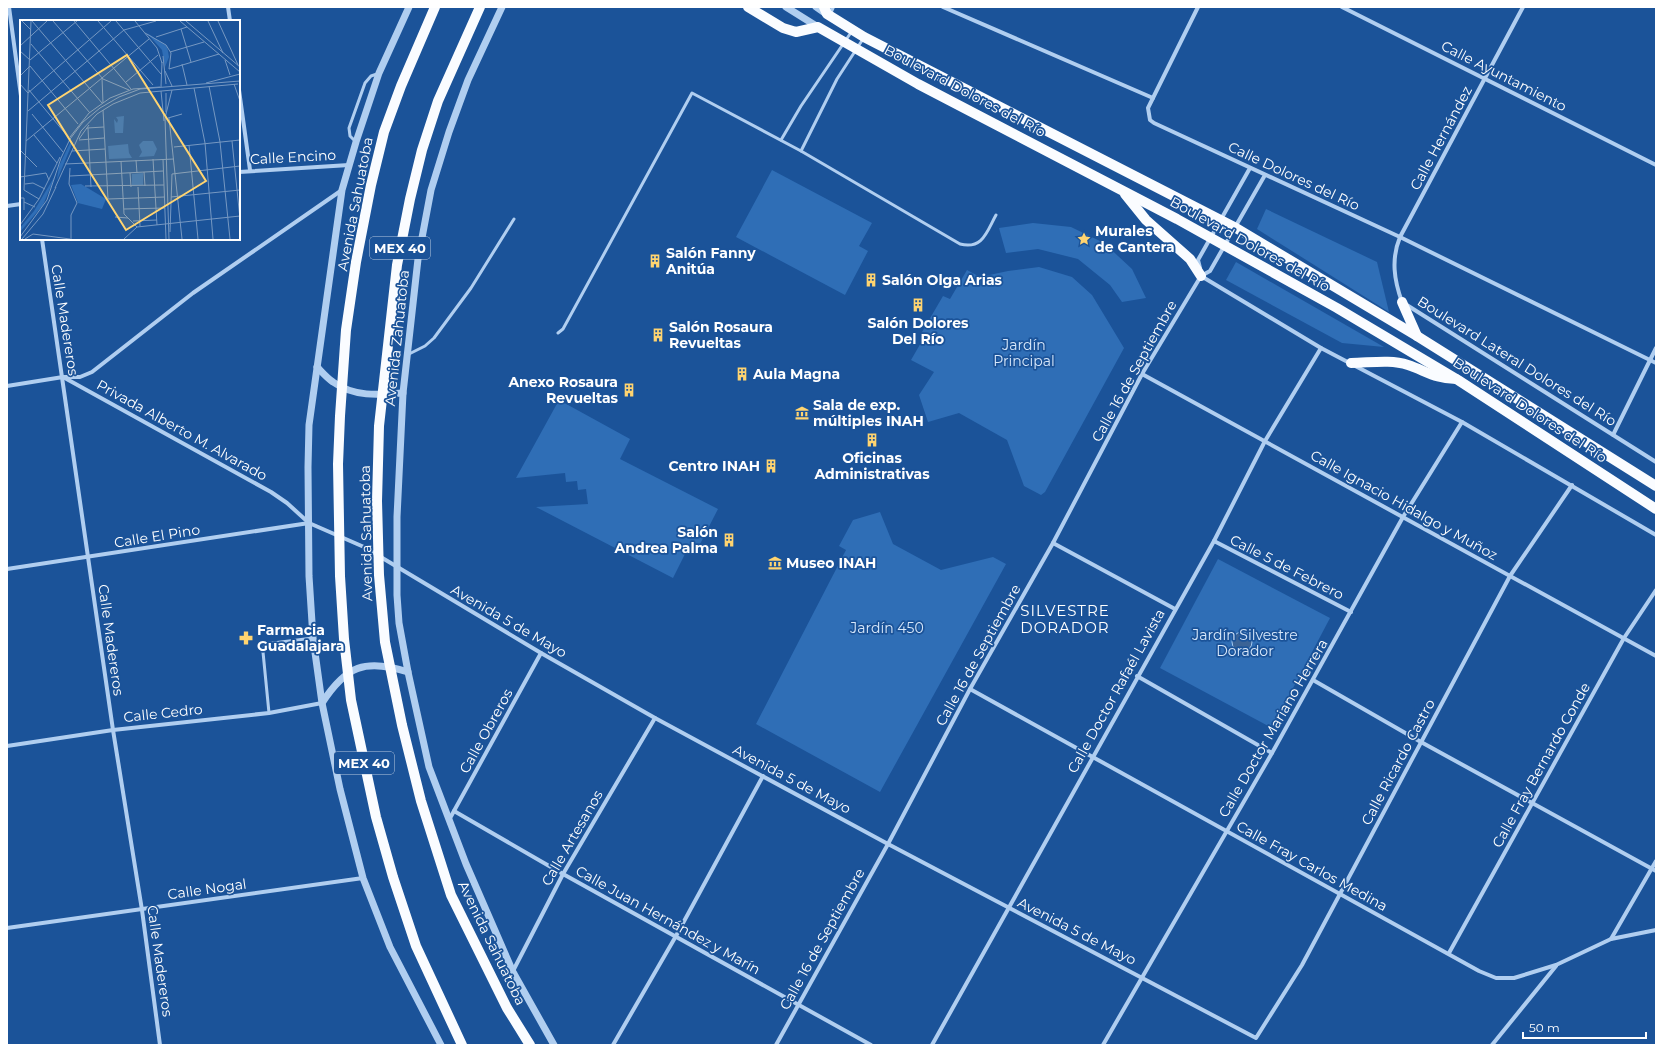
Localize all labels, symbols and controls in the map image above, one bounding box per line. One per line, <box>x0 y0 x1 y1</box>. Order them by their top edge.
inset map <box>20 20 240 240</box>
street label: Calle Ayuntamiento <box>1438 37 1570 116</box>
street label: Boulevard Dolores del Río <box>881 41 1049 141</box>
street label: Calle Hernández <box>1406 83 1476 193</box>
street label: Avenida Sahuatoba <box>333 136 377 272</box>
street label: Calle Dolores del Río <box>1225 138 1363 214</box>
street label: Calle Encino <box>249 146 337 168</box>
street label: Boulevard Dolores del Río <box>1167 192 1333 296</box>
place label: Murales de Cantera <box>1095 222 1175 256</box>
place icon: Murales de Cantera <box>1076 231 1092 247</box>
road number: MEX 40 <box>370 237 430 259</box>
place label: Salón Fanny Anitúa <box>665 244 756 278</box>
building icon: Salón Fanny Anitúa <box>647 253 663 269</box>
street label: Calle Madereros <box>47 263 83 377</box>
street label: Avenida Zahuatoba <box>381 269 413 407</box>
place label: Salón Olga Arias <box>882 271 1003 289</box>
building icon: Salón Olga Arias <box>863 272 879 288</box>
street label: Boulevard Lateral Dolores del Río <box>1414 292 1620 430</box>
building icon: Salón Dolores Del Río <box>910 297 926 313</box>
street label: Calle 16 de Septiembre <box>1088 297 1180 445</box>
place label: Salón Dolores Del Río <box>868 314 969 348</box>
place label: Salón Rosaura Revueltas <box>669 318 773 352</box>
building icon: Salón Rosaura Revueltas <box>650 327 666 343</box>
park label: Jardín Principal <box>993 336 1055 370</box>
street label: Boulevard Dolores del Río <box>1449 353 1611 467</box>
place label: Aula Magna <box>752 365 840 383</box>
building icon: Aula Magna <box>734 366 750 382</box>
place label: Anexo Rosaura Revueltas <box>507 373 619 407</box>
street label: Privada Alberto M. Alvarado <box>93 375 271 485</box>
building icon: Anexo Rosaura Revueltas <box>621 382 637 398</box>
place label: Sala de exp. múltiples INAH <box>813 396 924 430</box>
museum icon: Sala de exp. múltiples INAH <box>794 405 810 421</box>
building icon: Oficinas Administrativas <box>864 432 880 448</box>
street label: Calle Ignacio Hidalgo y Muñoz <box>1307 446 1501 564</box>
place label: Oficinas Administrativas <box>813 449 930 483</box>
place label: Centro INAH <box>669 457 760 475</box>
building icon: Centro INAH <box>763 458 779 474</box>
street label: Avenida Sahuatoba <box>356 465 376 601</box>
street label: Calle El Pino <box>113 520 201 552</box>
place label: Salón Andrea Palma <box>614 523 718 557</box>
street label: Calle 5 de Febrero <box>1227 530 1347 604</box>
building icon: Salón Andrea Palma <box>721 532 737 548</box>
place label: Museo INAH <box>786 554 876 572</box>
museum icon: Museo INAH <box>767 555 783 571</box>
street label: Avenida 5 de Mayo <box>448 580 570 662</box>
street label: Calle 16 de Septiembre <box>932 581 1024 729</box>
street label: Calle Madereros <box>94 583 128 697</box>
district label: SILVESTRE DORADOR <box>1020 601 1110 637</box>
street label: Calle Doctor Rafaél Lavista <box>1063 606 1169 776</box>
park label: Jardín 450 <box>849 619 924 637</box>
place label: Farmacia Guadalajara <box>257 621 344 655</box>
park label: Jardín Silvestre Dorador <box>1191 626 1298 660</box>
pharmacy icon: Farmacia Guadalajara <box>238 630 254 646</box>
street label: Calle Doctor Mariano Herrera <box>1214 636 1332 820</box>
street label: Calle Fray Bernardo Conde <box>1488 679 1594 851</box>
street label: Calle Obreros <box>455 685 517 776</box>
street label: Calle Ricardo Castro <box>1357 696 1439 828</box>
street label: Calle Cedro <box>123 700 204 726</box>
street label: Avenida 5 de Mayo <box>730 740 854 818</box>
road number: MEX 40 <box>334 752 394 774</box>
street label: Calle Artesanos <box>537 787 607 889</box>
street label: Calle Fray Carlos Medina <box>1233 817 1391 915</box>
street label: Calle Juan Hernández y Marín <box>572 862 764 978</box>
street label: Calle 16 de Septiembre <box>776 865 868 1013</box>
street label: Calle Nogal <box>166 875 248 903</box>
street label: Avenida Sahuatoba <box>454 878 530 1008</box>
street label: Avenida 5 de Mayo <box>1015 893 1140 969</box>
street label: Calle Madereros <box>143 904 177 1018</box>
scale bar <box>1523 1014 1646 1040</box>
text: 50 m <box>1529 1020 1560 1035</box>

